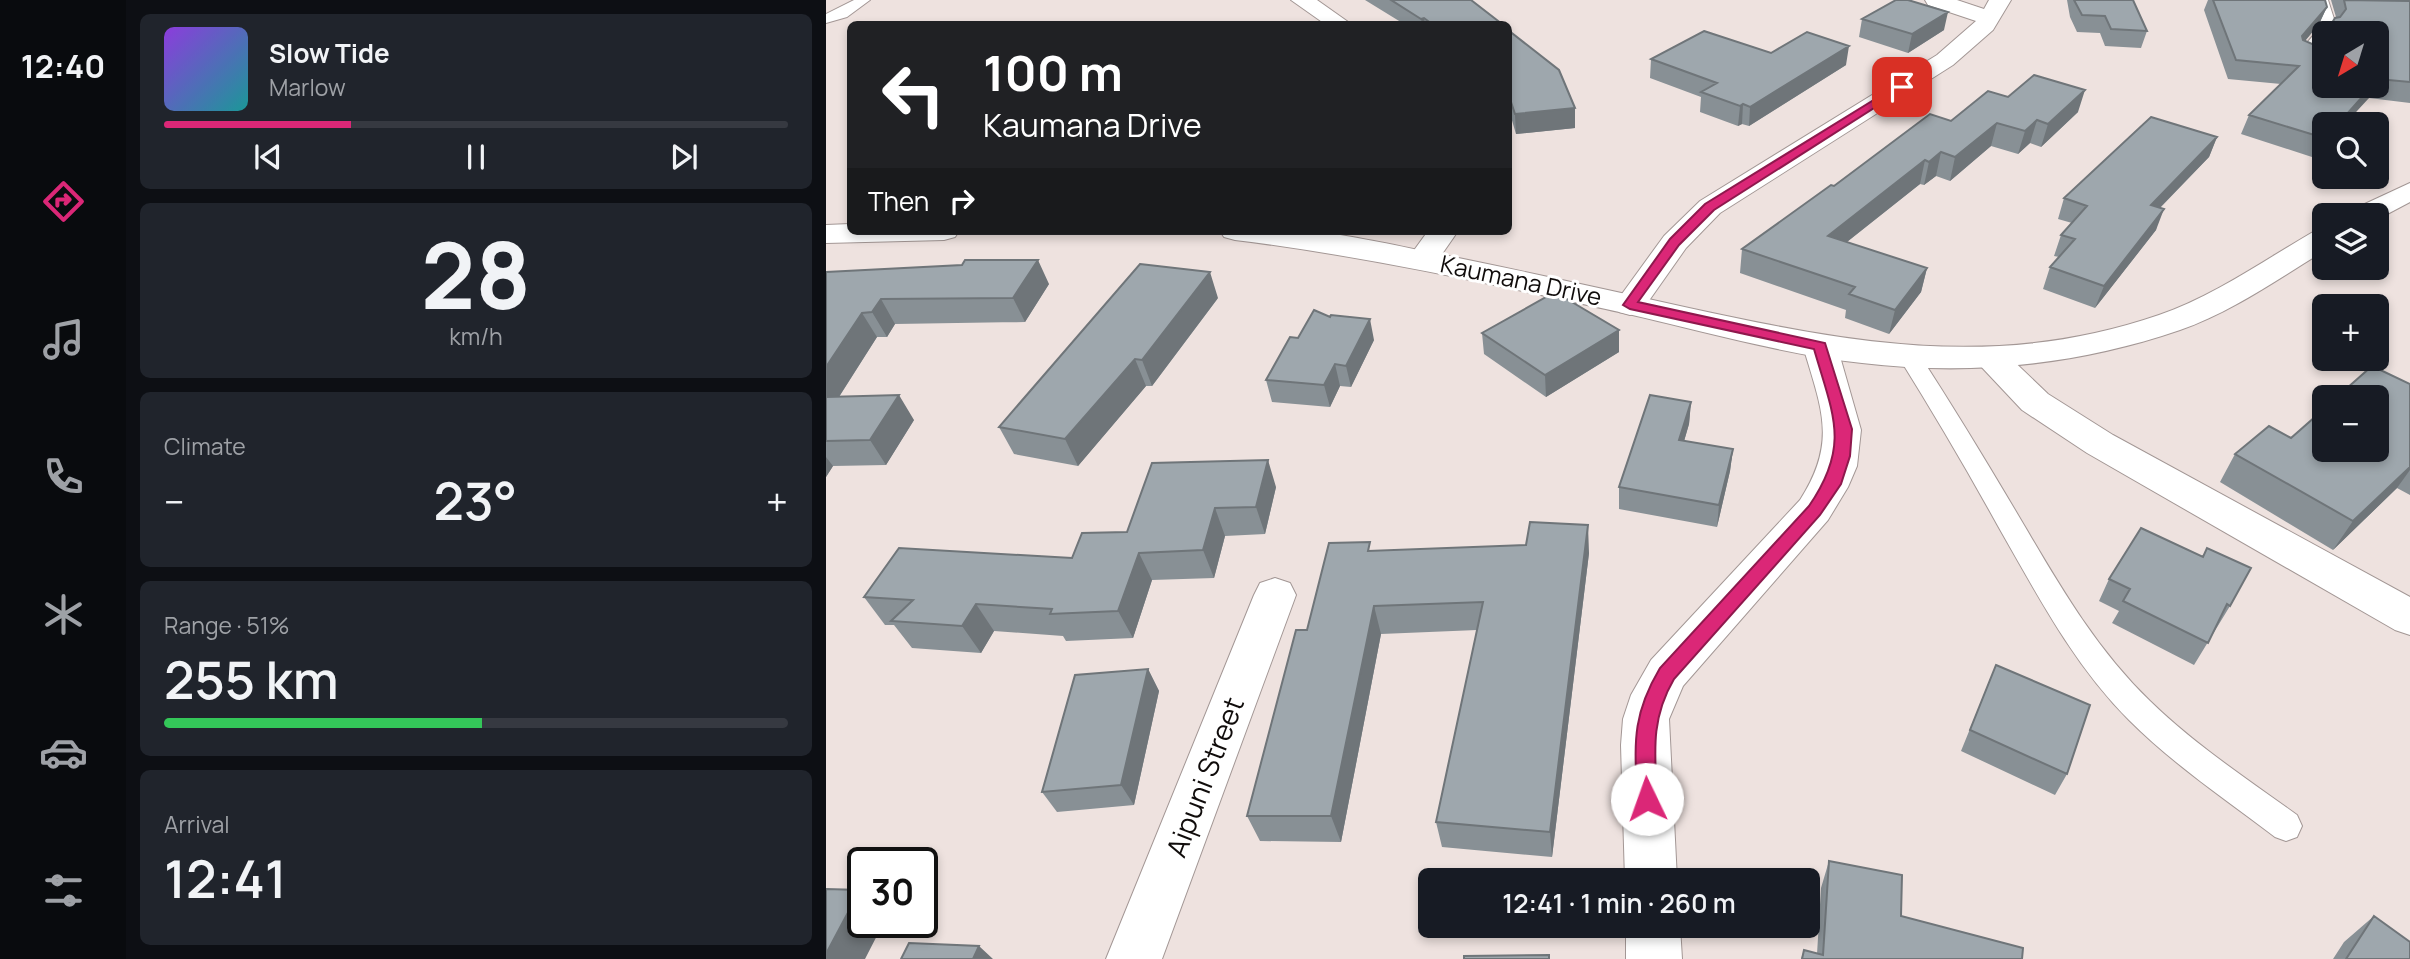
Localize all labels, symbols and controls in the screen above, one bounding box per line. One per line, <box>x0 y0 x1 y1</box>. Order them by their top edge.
north arrow <box>2312 21 2389 98</box>
map controls <box>2312 21 2389 462</box>
text: Slow Tide <box>269 35 390 71</box>
text: 100 m <box>983 39 1123 106</box>
text: 12:40 <box>21 44 105 88</box>
icon: left <box>868 49 959 140</box>
pin <box>1872 57 1932 117</box>
icon: arrive <box>1883 68 1921 106</box>
text: Marlow <box>269 71 346 103</box>
text: Kaumana Drive <box>983 103 1202 147</box>
button: search <box>2312 112 2389 189</box>
icon: previous <box>249 138 287 176</box>
icon: pause <box>457 138 495 176</box>
icon: next <box>665 138 703 176</box>
icon: directions <box>39 177 88 226</box>
icon: right <box>943 182 981 220</box>
text: Then <box>868 183 929 219</box>
button: layers <box>2312 203 2389 280</box>
text: 28 <box>421 212 531 336</box>
street label: Kaumana Drive <box>1438 246 1605 313</box>
button: + <box>2312 294 2389 371</box>
icon: music <box>39 315 88 364</box>
text: km/h <box>449 320 503 352</box>
button: − <box>2312 385 2389 462</box>
text: Climate <box>164 430 246 462</box>
icon: phone <box>39 452 88 501</box>
text: 23° <box>433 465 517 536</box>
text: − <box>164 475 185 527</box>
text: + <box>766 475 788 527</box>
icon: climate <box>39 590 88 639</box>
text: Range · 51% <box>164 609 289 641</box>
text: 255 km <box>164 644 339 715</box>
street label: Aipuni Street <box>1156 691 1252 862</box>
icon: car <box>39 728 88 777</box>
position arrow <box>1610 762 1684 836</box>
text: Arrival <box>164 808 230 840</box>
text: 12:41 <box>164 843 287 914</box>
speed limit sign: 30 <box>847 847 938 938</box>
icon: filters <box>39 866 88 915</box>
text: 12:41 · 1 min · 260 m <box>1502 885 1736 921</box>

